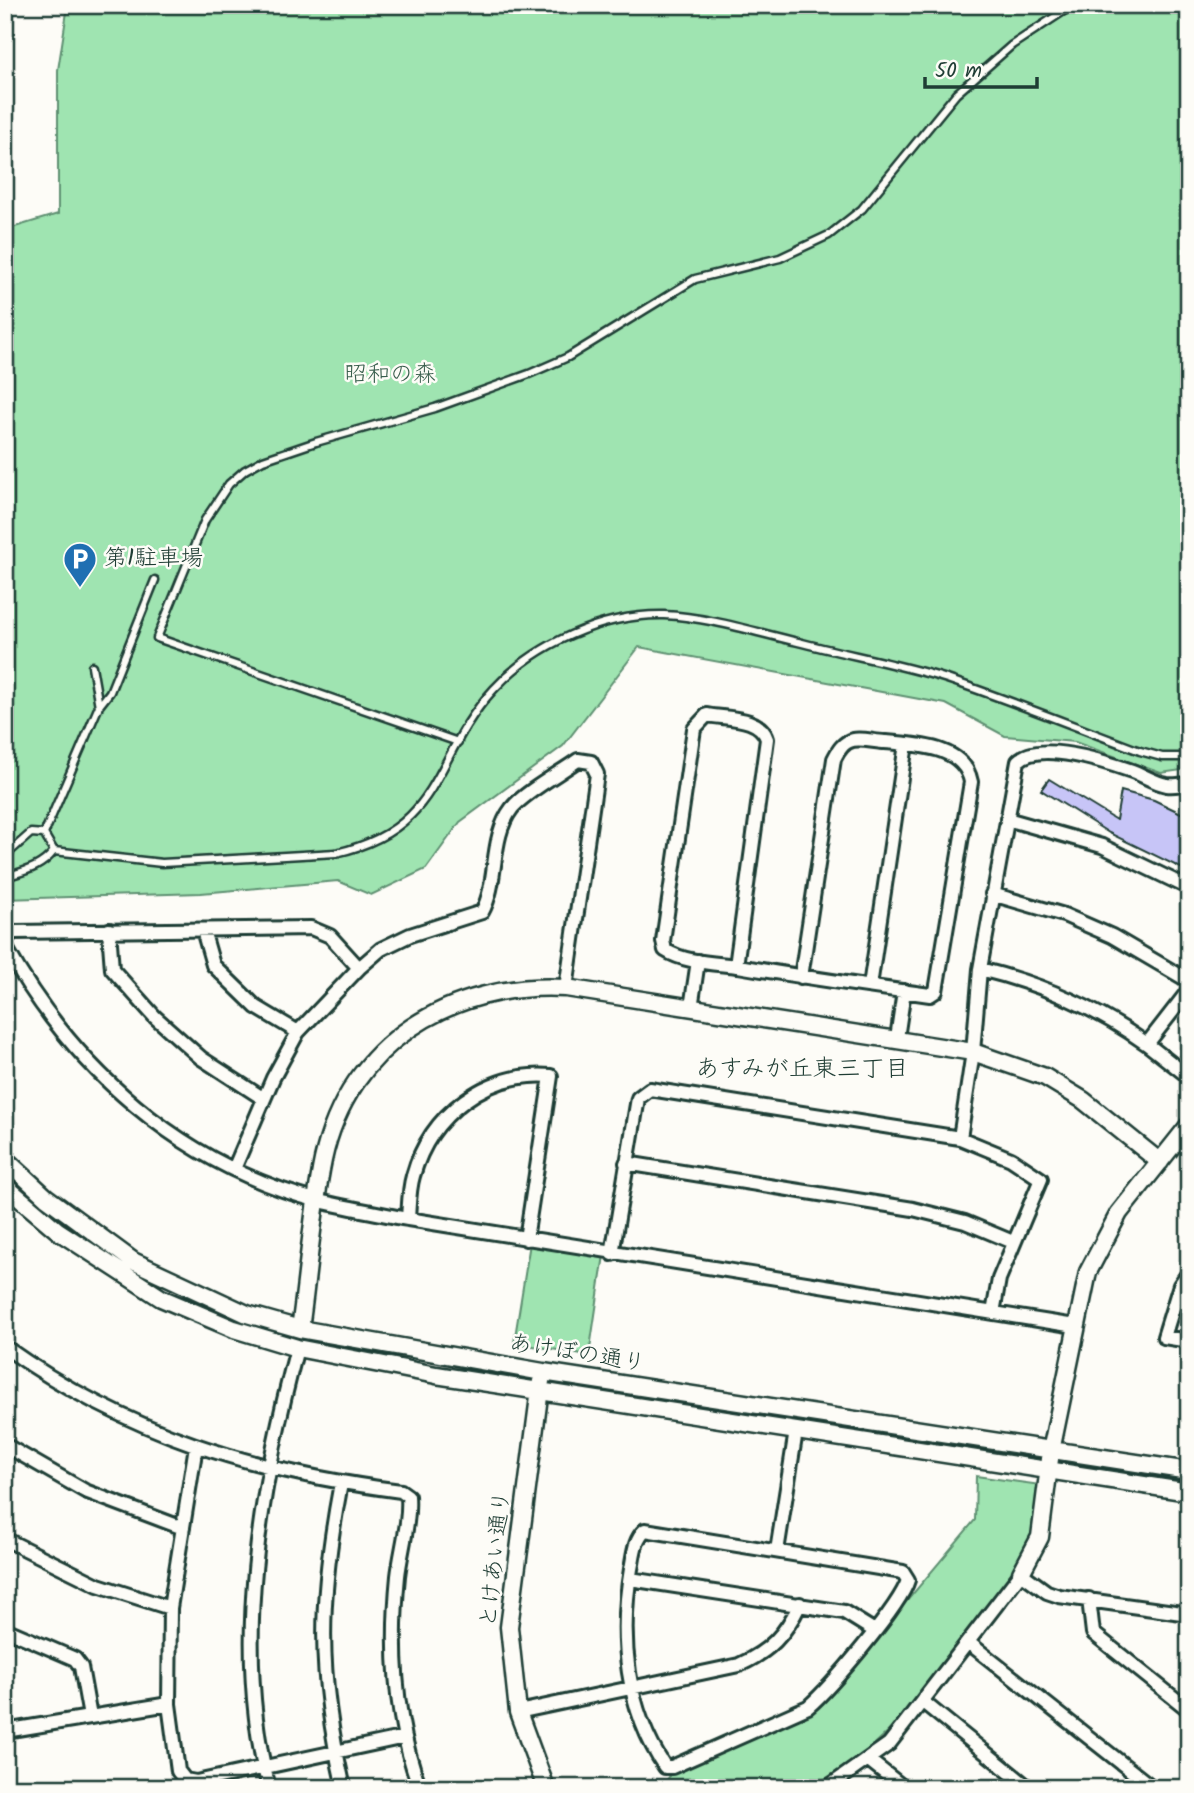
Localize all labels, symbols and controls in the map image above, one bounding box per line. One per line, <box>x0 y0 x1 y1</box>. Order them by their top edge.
scale bar <box>925 46 1036 90</box>
text: 50 m <box>935 55 982 88</box>
park label: 昭和の森 <box>344 357 436 393</box>
parking icon: 第1駐車場 <box>61 540 99 589</box>
place label: 第1駐車場 <box>104 541 203 577</box>
district label: あすみが丘東三丁目 <box>695 1050 909 1089</box>
street label: あけぼの通り <box>506 1325 648 1383</box>
street label: とけあい通り <box>471 1488 521 1630</box>

